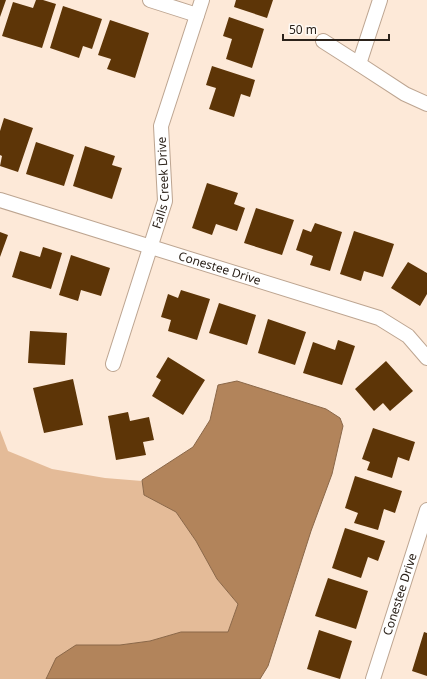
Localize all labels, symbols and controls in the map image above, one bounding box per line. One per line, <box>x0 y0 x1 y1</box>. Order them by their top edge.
scale bar <box>283 16 389 42</box>
text: 50 m <box>289 21 317 38</box>
street label: Falls Creek Drive <box>148 136 173 231</box>
street label: Conestee Drive <box>176 247 263 289</box>
street label: Conestee Drive <box>378 551 421 637</box>

